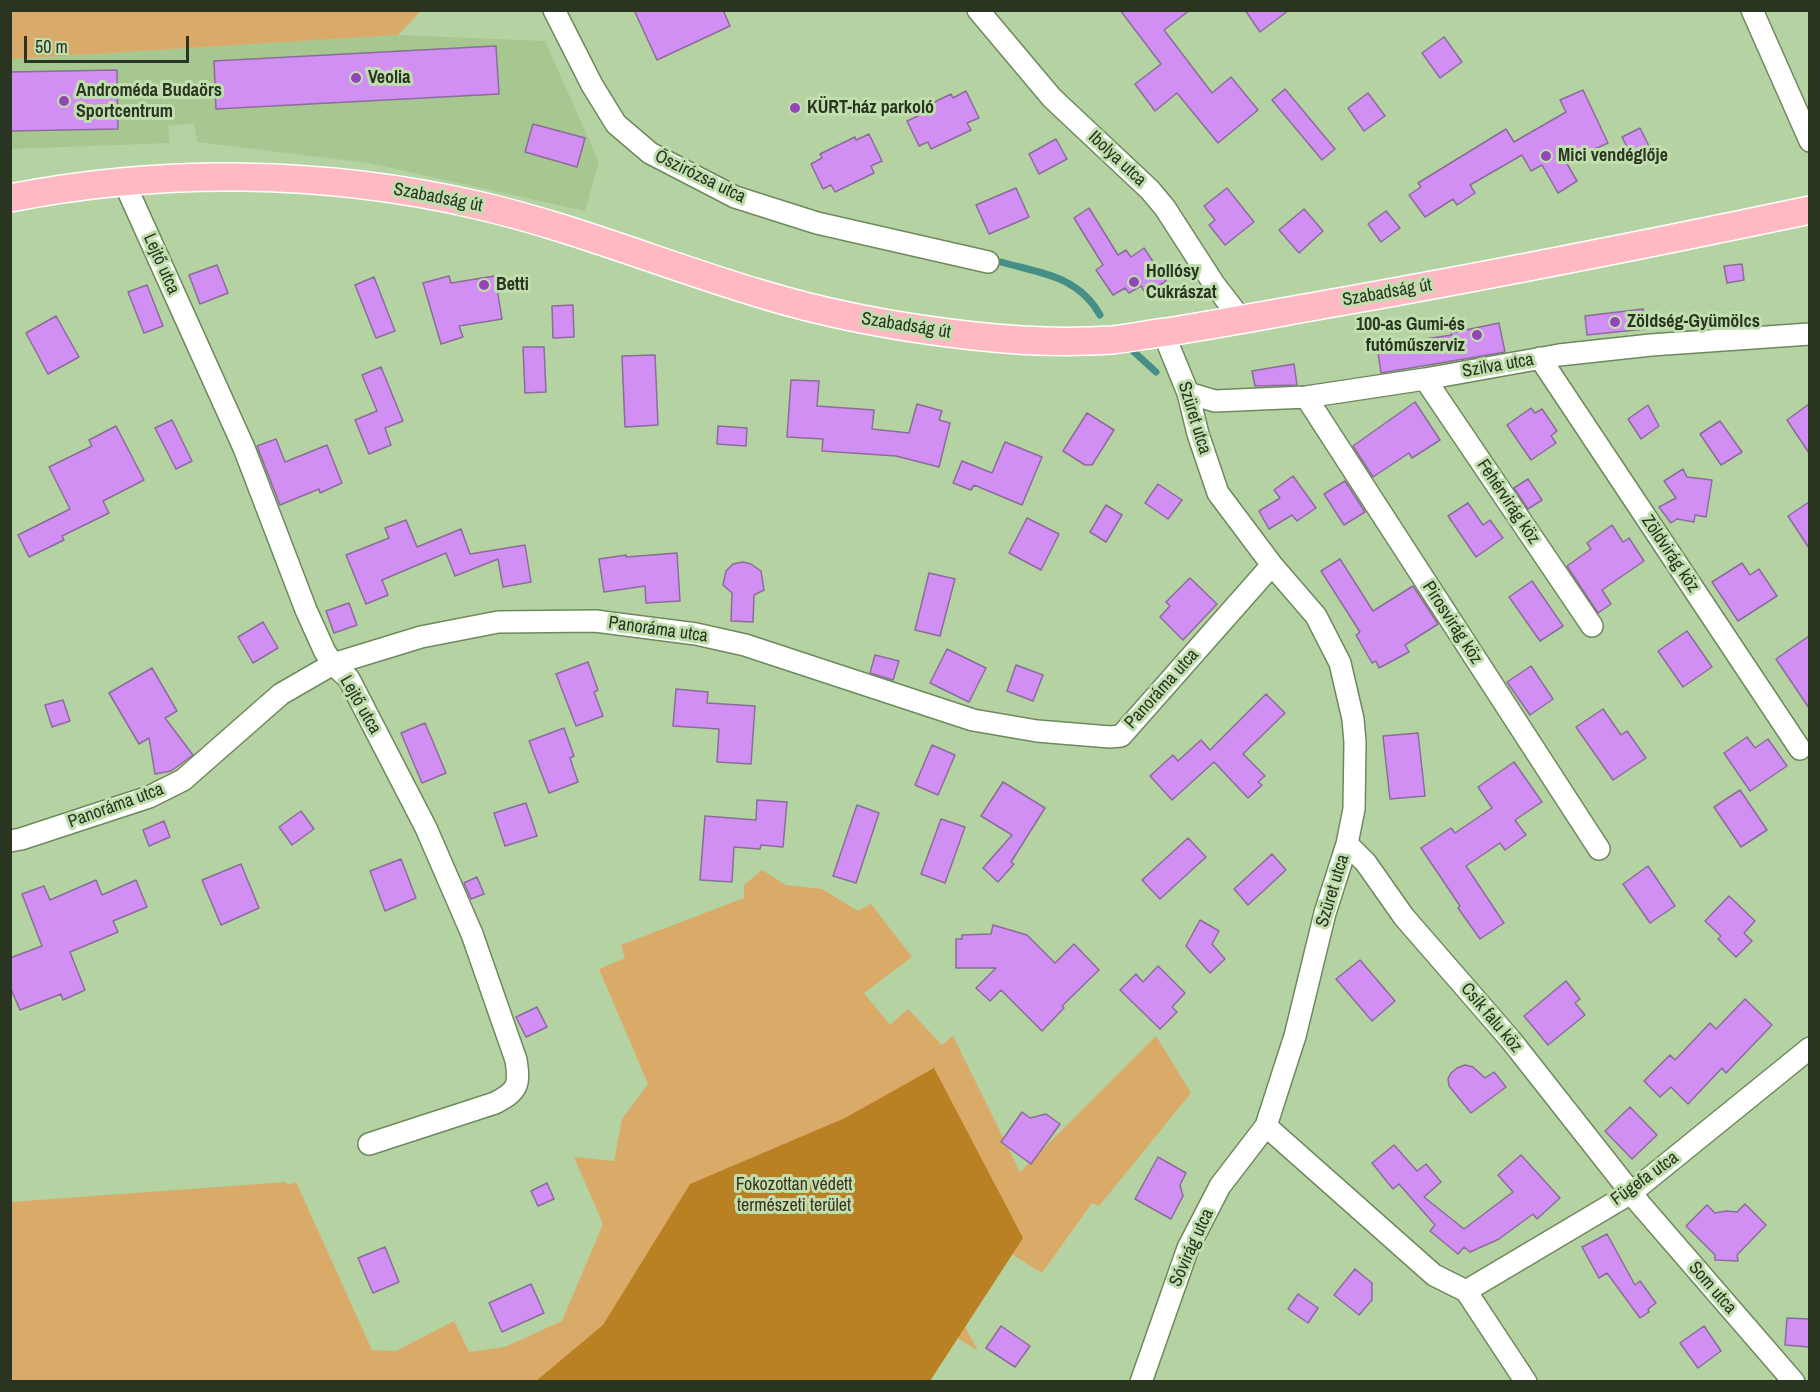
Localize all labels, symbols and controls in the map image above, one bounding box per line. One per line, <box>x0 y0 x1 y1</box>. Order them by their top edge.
scale bar <box>27 24 192 62</box>
text: 50 m <box>35 34 68 59</box>
place label: Veolia <box>368 67 410 89</box>
marker: Veolia <box>349 71 363 85</box>
place label: Androméda Budaörs Sportcentrum <box>76 80 222 122</box>
marker: Androméda Budaörs Sportcentrum <box>57 94 71 108</box>
place label: KÜRT-ház parkoló <box>807 97 934 119</box>
marker: KÜRT-ház parkoló <box>788 101 802 115</box>
street label: Ibolya utca <box>1084 127 1150 191</box>
place label: Mici vendéglője <box>1558 145 1668 167</box>
street label: Őszirózsa utca <box>651 146 749 208</box>
marker: Mici vendéglője <box>1539 149 1553 163</box>
street label: Szabadság út <box>392 179 484 217</box>
street label: Lejtő utca <box>138 230 184 298</box>
place label: Hollósy Cukrászat <box>1146 261 1217 304</box>
place label: Betti <box>496 274 529 296</box>
marker: Hollósy Cukrászat <box>1127 275 1141 289</box>
street label: Szabadság út <box>1341 275 1433 311</box>
marker: Betti <box>477 278 491 292</box>
street label: Szabadság út <box>860 308 952 344</box>
place label: Zöldség-Gyümölcs <box>1627 311 1760 333</box>
place label: 100-as Gumi-és futóműszerviz <box>1356 314 1465 356</box>
marker: Zöldség-Gyümölcs <box>1608 315 1622 329</box>
marker: 100-as Gumi-és futóműszerviz <box>1470 328 1484 342</box>
street label: Szilva utca <box>1461 349 1535 383</box>
street label: Szüret utca <box>1173 379 1215 457</box>
street label: Fehérvirág köz <box>1472 455 1544 549</box>
street label: Zöldvirág köz <box>1636 511 1704 597</box>
street label: Pirosvirág köz <box>1417 578 1487 668</box>
street label: Panoráma utca <box>607 612 709 648</box>
street label: Panoráma utca <box>1120 645 1204 733</box>
street label: Lejtő utca <box>335 672 385 738</box>
street label: Panoráma utca <box>65 779 167 833</box>
street label: Szüret utca <box>1312 852 1354 930</box>
street label: Csík falu köz <box>1456 979 1526 1057</box>
street label: Fügefa utca <box>1607 1147 1683 1211</box>
park label: Fokozottan védett természeti terület <box>736 1174 852 1216</box>
street label: Sóvirág utca <box>1165 1206 1219 1290</box>
street label: Som utca <box>1683 1257 1741 1319</box>

